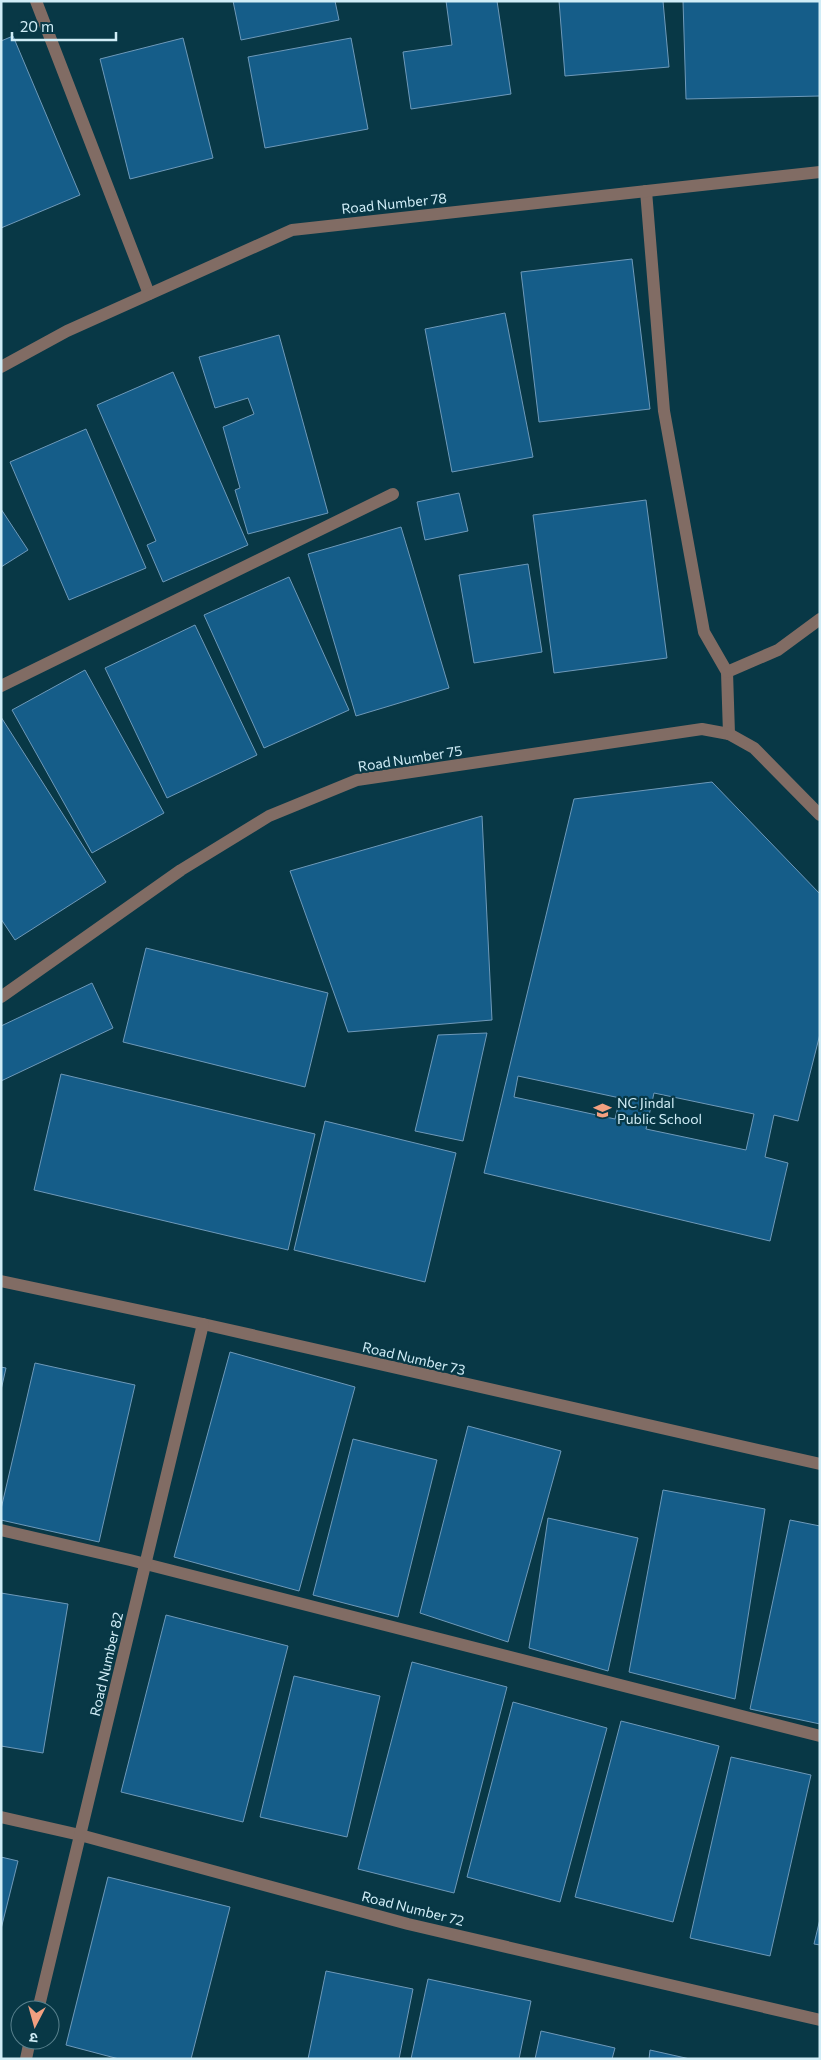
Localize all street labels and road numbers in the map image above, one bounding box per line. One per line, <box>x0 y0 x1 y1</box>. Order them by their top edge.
street label: Road Number 78 <box>341 189 447 217</box>
street label: Road Number 75 <box>357 741 463 775</box>
street label: Road Number 73 <box>361 1338 467 1378</box>
street label: Road Number 82 <box>86 1610 126 1718</box>
street label: Road Number 72 <box>360 1887 466 1929</box>

